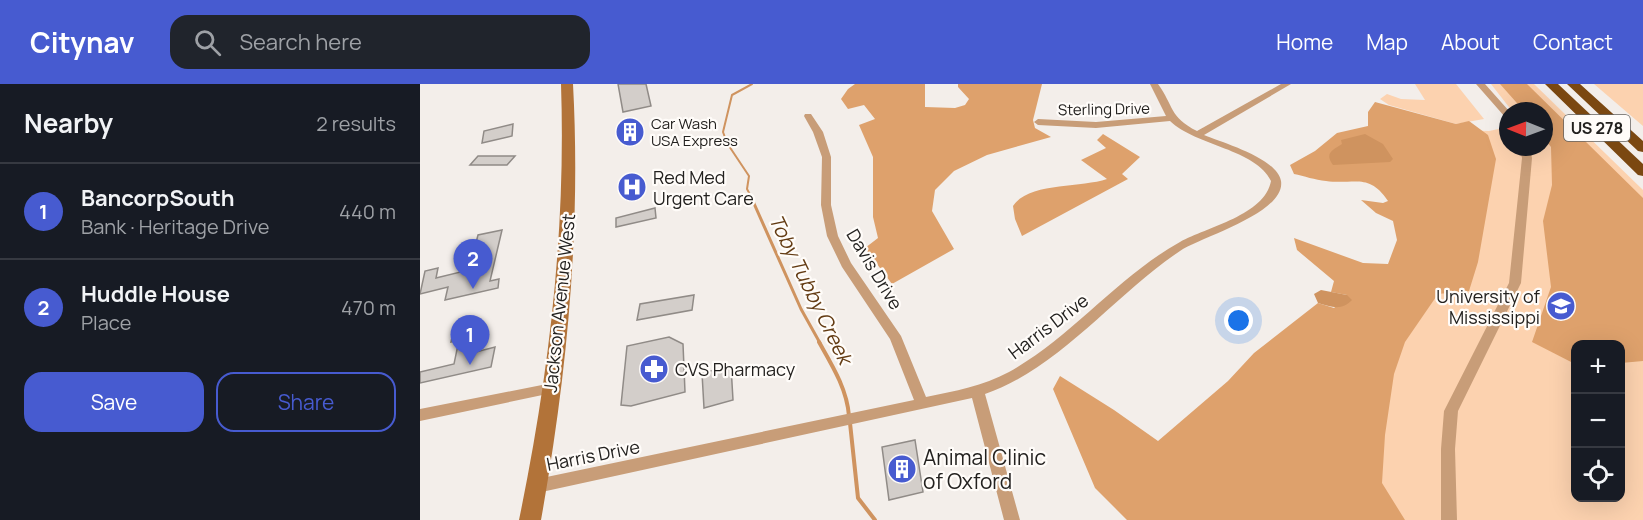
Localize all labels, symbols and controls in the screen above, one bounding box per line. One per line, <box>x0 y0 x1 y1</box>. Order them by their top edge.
search box <box>170 15 590 69</box>
text: Citynav <box>30 23 134 61</box>
icon: search <box>191 26 224 59</box>
text: Search here <box>239 27 362 57</box>
text: Home <box>1276 28 1333 56</box>
text: Map <box>1366 28 1408 56</box>
text: About <box>1441 28 1500 56</box>
text: Contact <box>1533 28 1613 56</box>
street label: Sterling Drive <box>1058 98 1150 120</box>
north arrow <box>1499 102 1553 156</box>
text: Nearby <box>24 105 113 141</box>
text: 2 results <box>316 110 396 137</box>
place label: Car Wash USA Express <box>651 113 738 151</box>
road number: US 278 <box>1564 115 1630 141</box>
building icon: Car Wash USA Express <box>614 116 646 148</box>
place label: Red Med Urgent Care <box>653 165 754 210</box>
hospital icon: Red Med Urgent Care <box>616 171 648 203</box>
text: BancorpSouth <box>81 183 235 213</box>
text: 1 <box>39 198 48 225</box>
text: 440 m <box>339 198 396 225</box>
water label: Toby Tubby Creek <box>763 210 860 371</box>
street label: Jackson Avenue West <box>538 212 580 394</box>
text: Bank · Heritage Drive <box>81 213 269 240</box>
street label: Davis Drive <box>841 224 909 314</box>
pin: 2 <box>454 240 492 289</box>
text: Huddle House <box>81 279 230 309</box>
place label: University of Mississippi <box>1436 284 1541 329</box>
street label: Harris Drive <box>1003 288 1093 364</box>
school or university icon: University of Mississippi <box>1545 290 1577 322</box>
text: 2 <box>38 294 49 321</box>
text: 470 m <box>341 294 396 321</box>
your location <box>1224 306 1253 335</box>
text: Place <box>81 309 131 336</box>
pin: 1 <box>451 316 490 365</box>
map controls <box>1571 340 1625 502</box>
button: + <box>1571 340 1625 394</box>
pharmacy icon: CVS Pharmacy <box>638 353 670 385</box>
place label: CVS Pharmacy <box>675 357 796 381</box>
button: Save <box>24 372 204 432</box>
button: Share <box>216 372 396 432</box>
button: − <box>1571 394 1625 448</box>
street label: Harris Drive <box>544 434 642 476</box>
place label: Animal Clinic of Oxford <box>923 443 1046 495</box>
button: locate <box>1571 448 1625 502</box>
building icon: Animal Clinic of Oxford <box>886 453 918 485</box>

